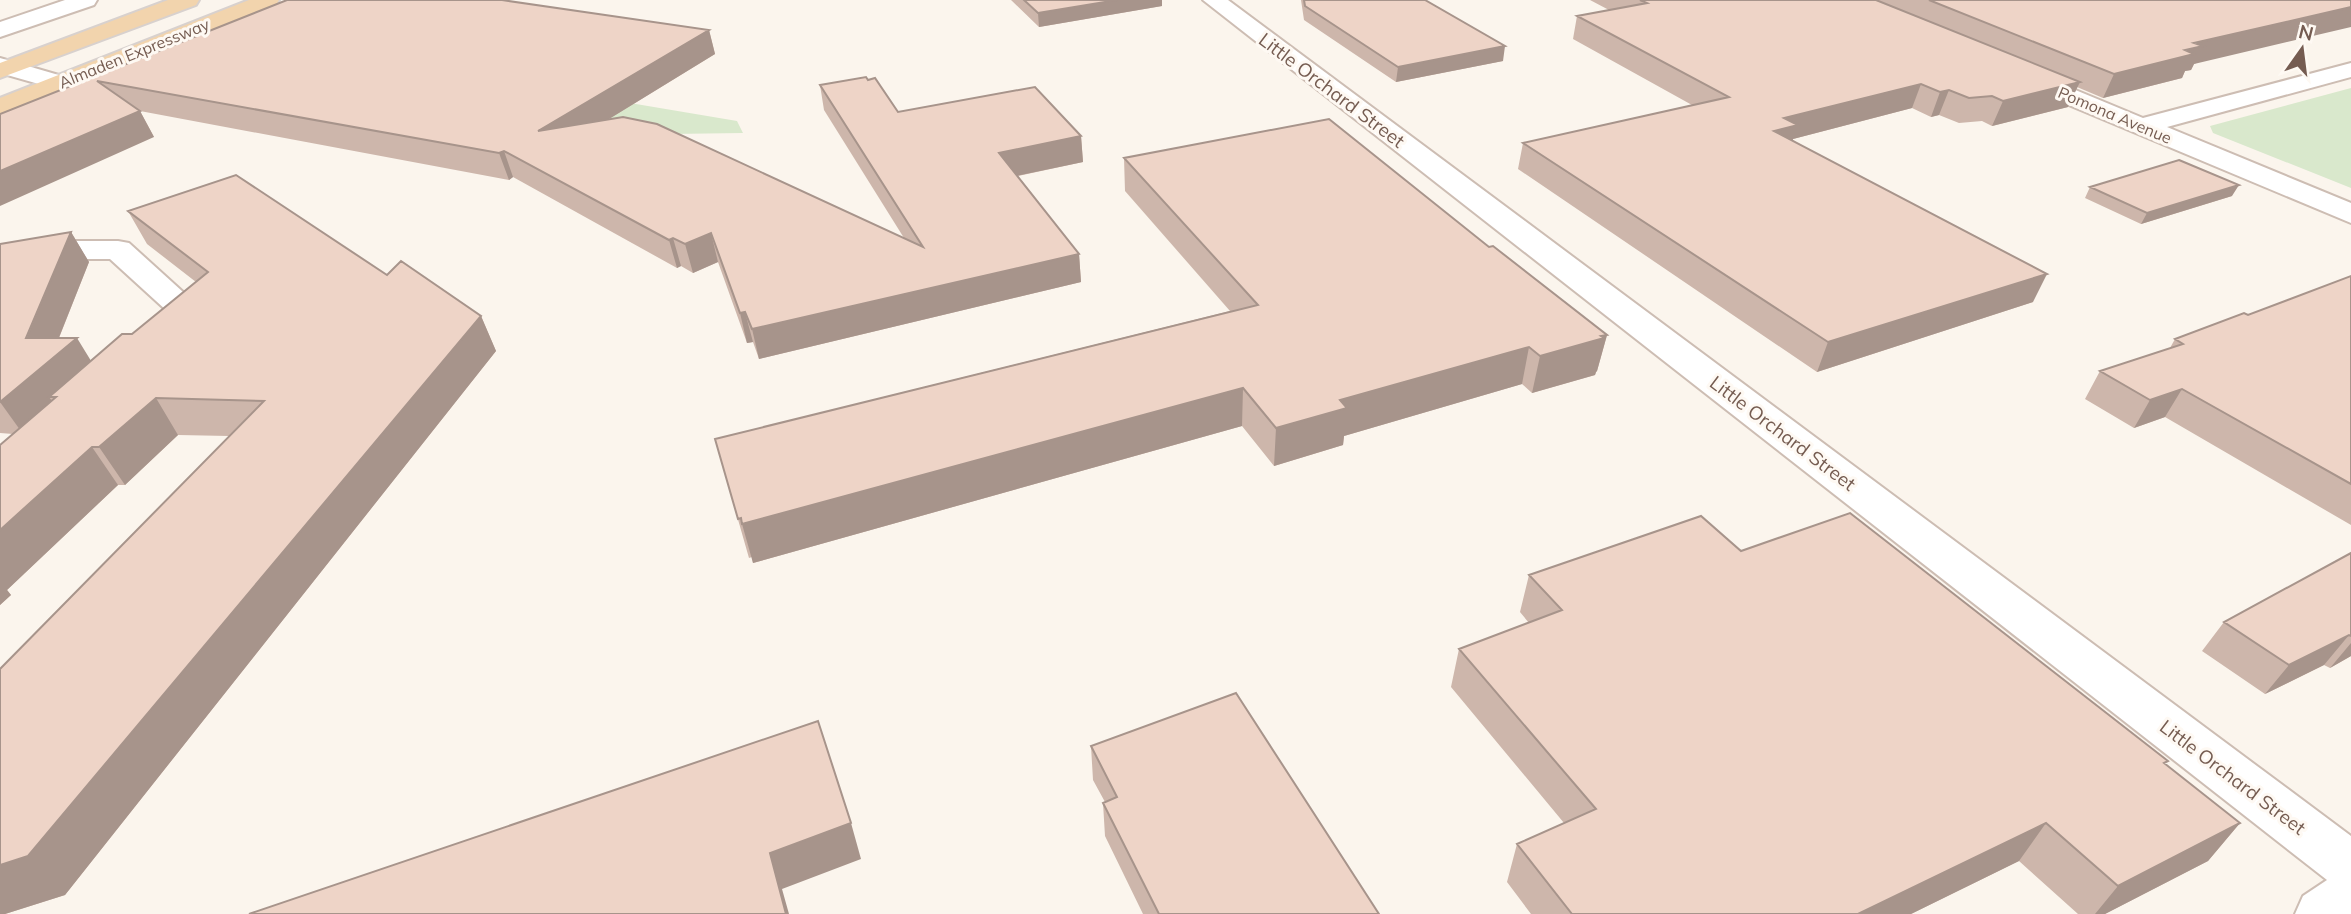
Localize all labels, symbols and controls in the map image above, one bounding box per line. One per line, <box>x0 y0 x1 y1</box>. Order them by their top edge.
street label: Almaden Expressway <box>56 13 213 92</box>
north arrow <box>2267 14 2337 84</box>
text: N <box>2296 19 2316 46</box>
street label: Little Orchard Street <box>1254 27 1410 153</box>
street label: Pomona Avenue <box>2055 82 2175 148</box>
street label: Little Orchard Street <box>1705 370 1861 496</box>
street label: Little Orchard Street <box>2155 714 2311 840</box>

